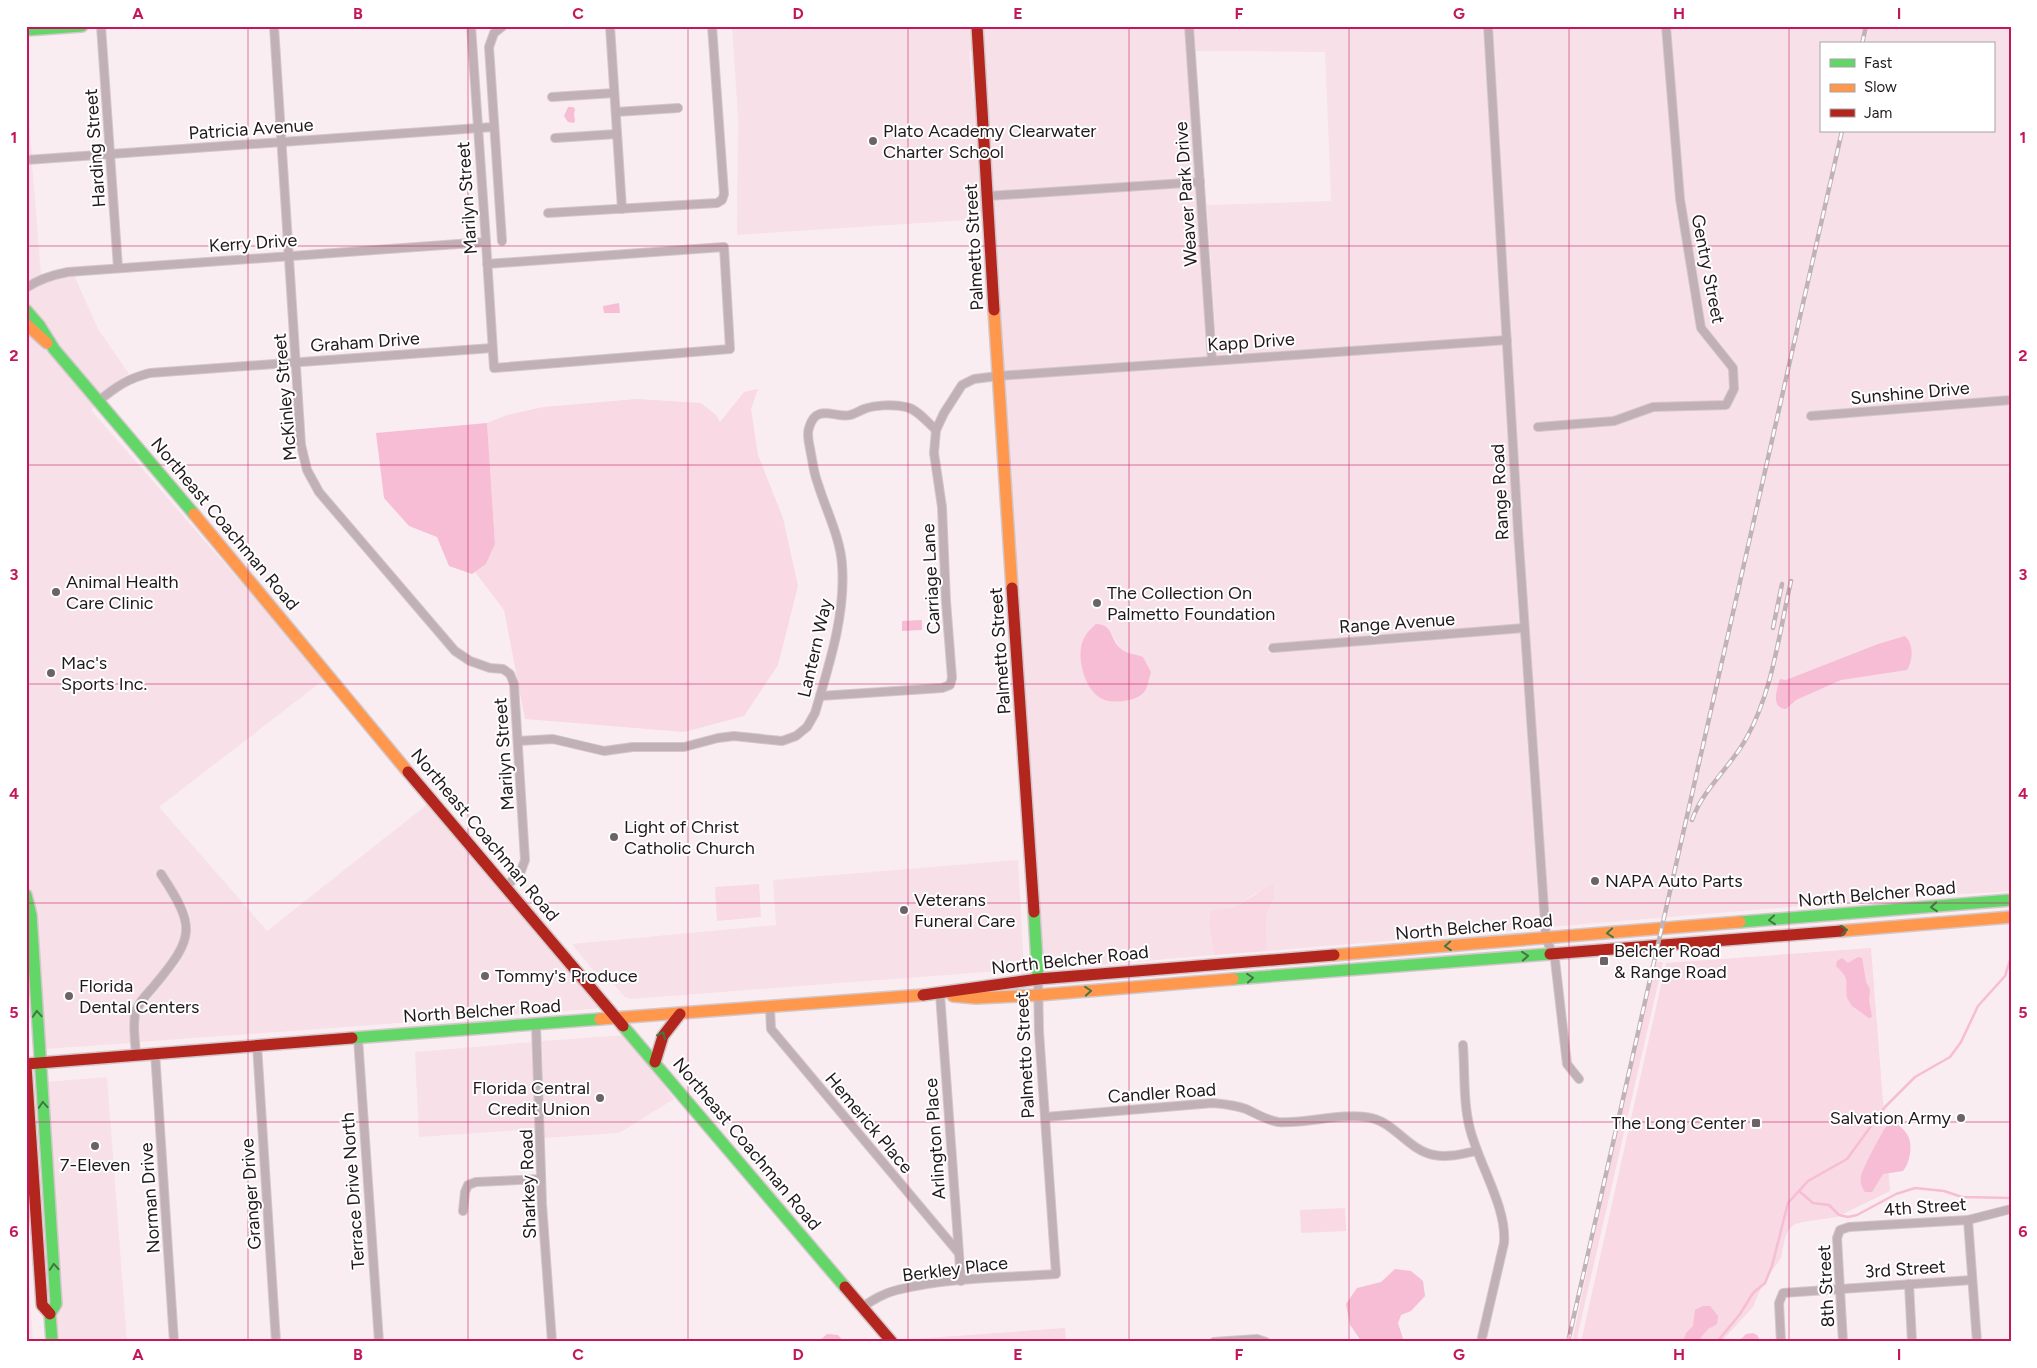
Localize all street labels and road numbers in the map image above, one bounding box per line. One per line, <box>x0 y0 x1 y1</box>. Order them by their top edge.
street label: Harding Street <box>80 88 110 208</box>
street label: Patricia Avenue <box>188 114 314 144</box>
street label: Weaver Park Drive <box>1170 121 1202 267</box>
street label: Marilyn Street <box>452 141 482 255</box>
street label: Palmetto Street <box>960 183 988 311</box>
street label: Gentry Street <box>1687 213 1729 326</box>
street label: Kerry Drive <box>208 229 298 257</box>
street label: Graham Drive <box>310 327 421 357</box>
street label: Kapp Drive <box>1207 328 1296 356</box>
street label: McKinley Street <box>268 332 302 462</box>
street label: Sunshine Drive <box>1849 377 1971 409</box>
street label: Northeast Coachman Road <box>146 433 304 615</box>
street label: Range Road <box>1486 443 1514 541</box>
street label: Carriage Lane <box>917 523 945 635</box>
street label: Palmetto Street <box>985 587 1015 715</box>
street label: Lantern Way <box>793 596 837 700</box>
street label: Range Avenue <box>1338 608 1456 638</box>
street label: Marilyn Street <box>489 697 519 811</box>
street label: Northeast Coachman Road <box>406 744 564 926</box>
street label: North Belcher Road <box>1797 876 1957 912</box>
street label: North Belcher Road <box>1394 909 1554 945</box>
street label: North Belcher Road <box>990 941 1150 979</box>
street label: Palmetto Street <box>1011 991 1039 1119</box>
street label: North Belcher Road <box>402 995 562 1027</box>
street label: Northeast Coachman Road <box>668 1053 826 1235</box>
street label: Hemerick Place <box>820 1068 918 1178</box>
street label: Arlington Place <box>920 1077 950 1201</box>
street label: Candler Road <box>1107 1078 1217 1108</box>
street label: Terrace Drive North <box>337 1112 369 1270</box>
street label: Sharkey Road <box>515 1129 541 1239</box>
street label: Granger Drive <box>236 1137 266 1250</box>
street label: Norman Drive <box>135 1142 165 1254</box>
street label: 4th Street <box>1883 1193 1967 1221</box>
street label: 8th Street <box>1813 1244 1839 1328</box>
street label: Berkley Place <box>901 1252 1009 1286</box>
street label: 3rd Street <box>1864 1255 1946 1283</box>

